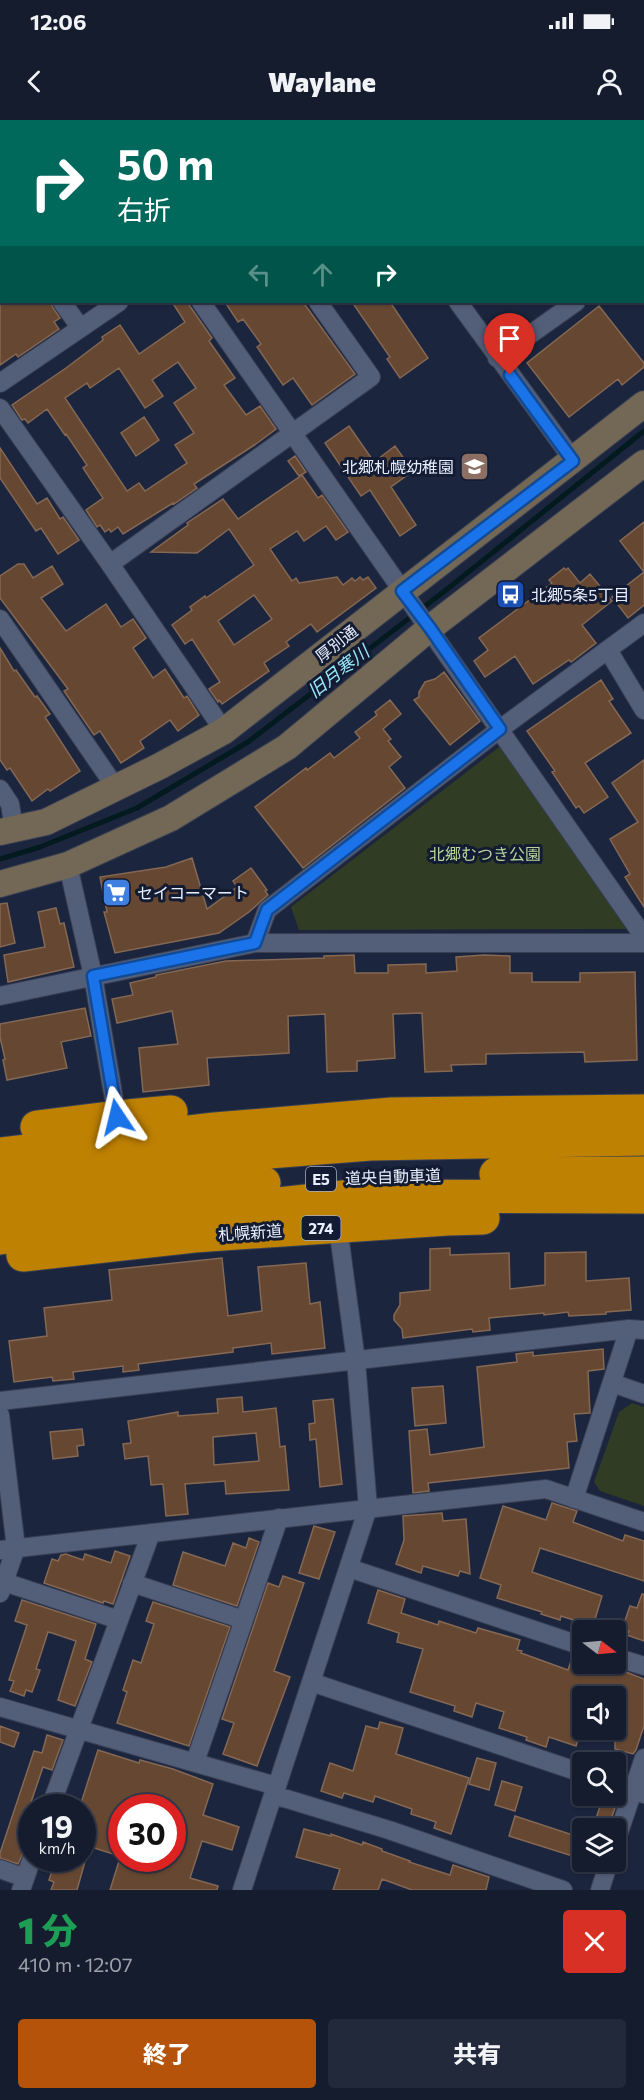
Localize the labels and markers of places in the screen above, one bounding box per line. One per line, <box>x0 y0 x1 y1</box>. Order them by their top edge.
pin <box>484 313 535 375</box>
school or university icon: 北郷札幌幼稚園 <box>459 450 491 482</box>
place label: 北郷札幌幼稚園 <box>342 457 454 476</box>
bus stop icon: 北郷5条5丁目 <box>494 578 526 610</box>
place label: 北郷5条5丁目 <box>531 585 629 604</box>
supermarket icon: セイコーマート <box>100 876 132 908</box>
place label: セイコーマート <box>137 883 249 902</box>

